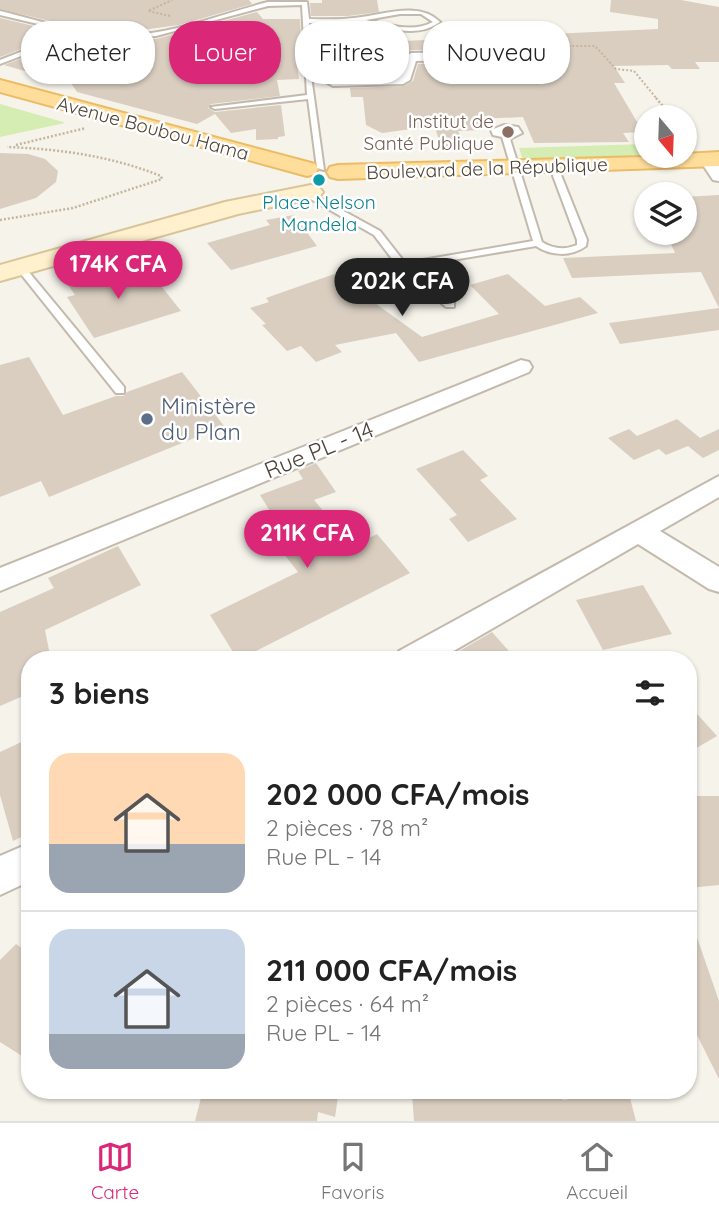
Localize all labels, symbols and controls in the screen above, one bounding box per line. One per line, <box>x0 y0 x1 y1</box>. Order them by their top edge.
chip: Acheter <box>21 21 155 84</box>
chip: Louer <box>169 21 281 84</box>
chip: Filtres <box>295 21 409 84</box>
chip: Nouveau <box>423 21 570 84</box>
street label: Avenue Boubou Hama <box>54 91 252 165</box>
north arrow <box>634 105 696 168</box>
map controls <box>634 105 697 245</box>
place label: Institut de Santé Publique <box>364 109 494 155</box>
marker: Institut de Santé Publique <box>500 124 516 140</box>
street label: Boulevard de la République <box>366 152 608 184</box>
marker: Place Nelson Mandela <box>311 172 327 188</box>
button: layers <box>634 182 697 245</box>
place label: Place Nelson Mandela <box>262 190 376 236</box>
pin: 174K CFA <box>46 242 190 301</box>
text: 174K CFA <box>70 249 167 278</box>
pin: 202K CFA <box>330 258 474 318</box>
text: 202K CFA <box>350 266 454 295</box>
place label: Ministère du Plan <box>161 391 256 446</box>
marker: Ministère du Plan <box>139 411 155 427</box>
street label: Rue PL - 14 <box>260 414 378 485</box>
pin: 211K CFA <box>235 510 379 570</box>
text: 211K CFA <box>260 518 354 547</box>
text: 3 biens <box>49 674 149 712</box>
icon: filters <box>631 674 669 712</box>
text: 202 000 CFA/mois <box>266 775 529 813</box>
icon: home <box>105 781 189 865</box>
text: 2 pièces · 78 m² <box>266 813 428 842</box>
text: Rue PL - 14 <box>266 842 381 871</box>
text: 211 000 CFA/mois <box>266 951 517 989</box>
icon: home <box>105 957 189 1041</box>
text: 2 pièces · 64 m² <box>266 989 429 1018</box>
text: Rue PL - 14 <box>266 1018 381 1047</box>
tab: Carte <box>91 1138 139 1204</box>
tab: Favoris <box>321 1138 384 1204</box>
tab: Accueil <box>566 1138 628 1204</box>

